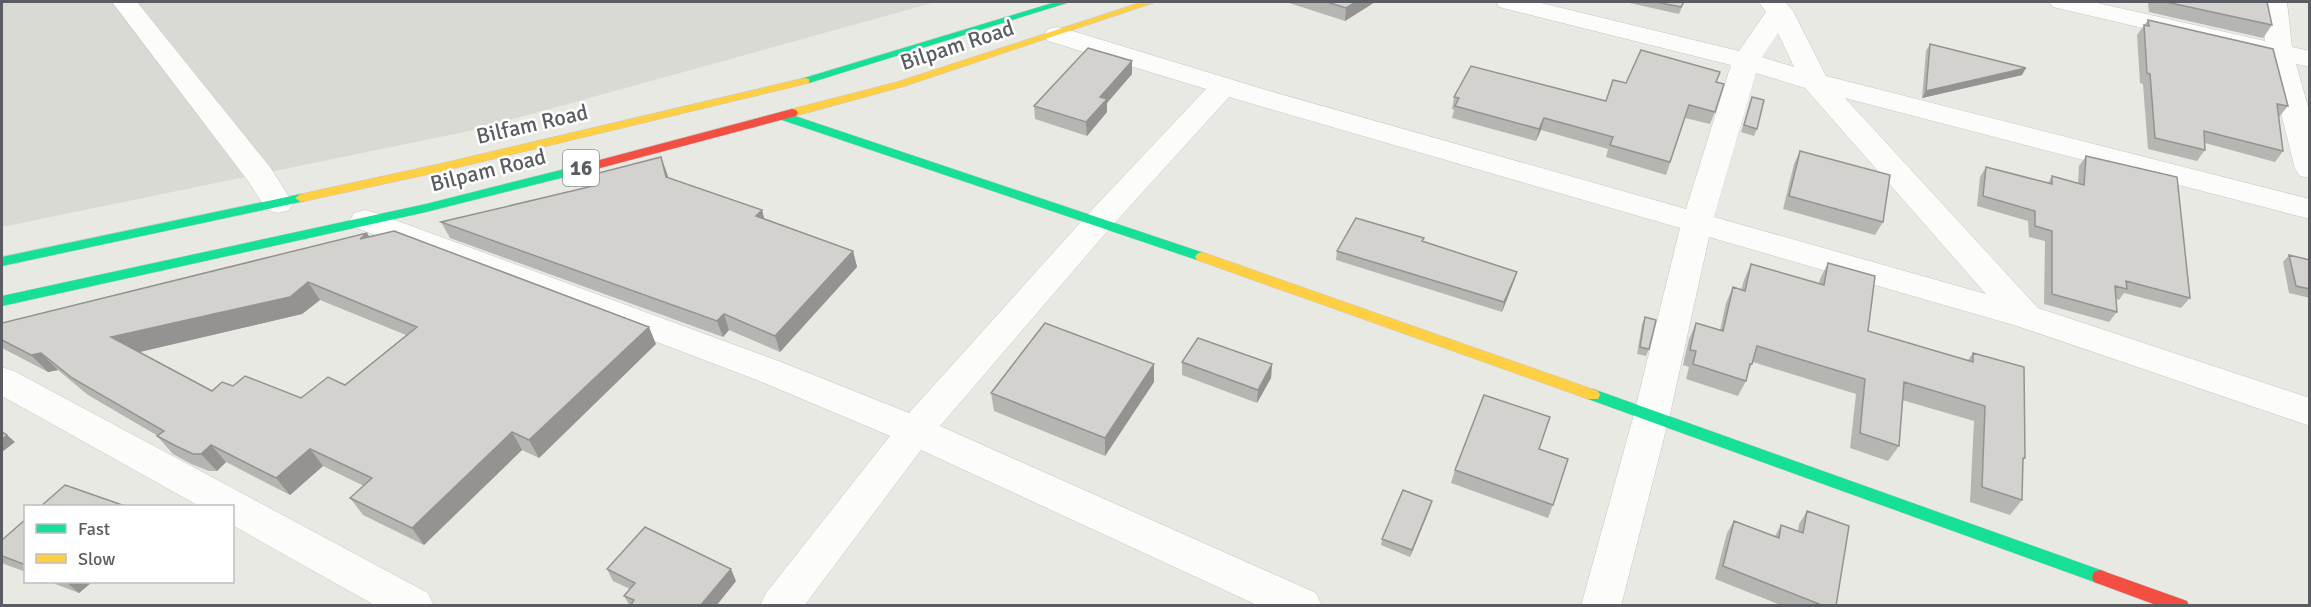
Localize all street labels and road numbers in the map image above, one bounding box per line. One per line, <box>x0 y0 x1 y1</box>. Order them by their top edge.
street label: Bilpam Road <box>897 14 1017 76</box>
street label: Bilfam Road <box>474 98 590 150</box>
street label: Bilpam Road <box>427 143 549 197</box>
road number: 16 <box>563 150 599 186</box>

